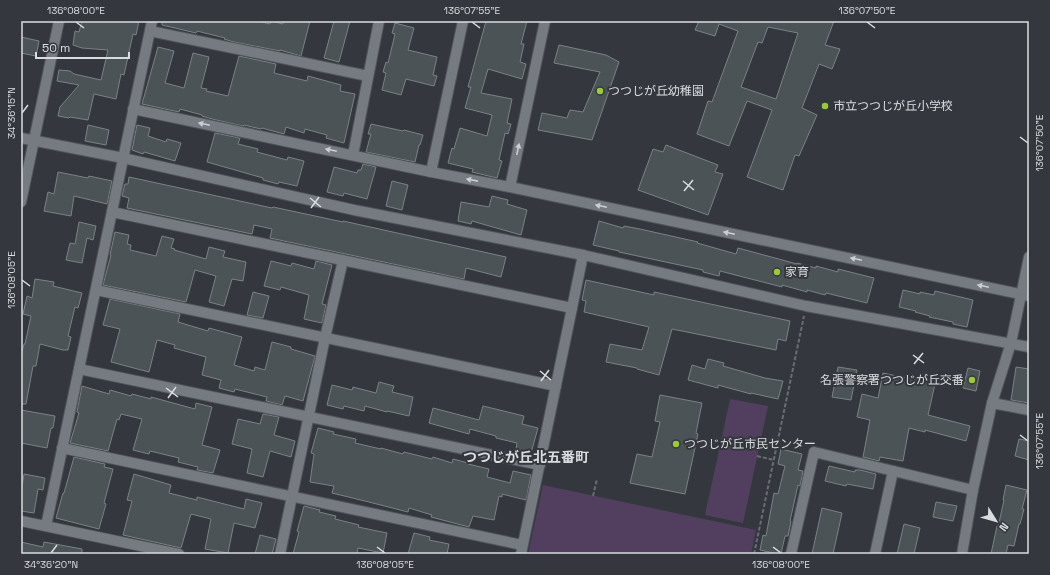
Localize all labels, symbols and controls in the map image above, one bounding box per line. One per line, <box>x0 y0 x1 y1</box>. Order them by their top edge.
text: 136°08'00"E <box>47 4 105 17</box>
text: 136°07'55"E <box>444 4 501 17</box>
text: 136°07'50"E <box>839 4 896 17</box>
scale bar <box>36 34 129 60</box>
text: 50 m <box>42 40 70 56</box>
place label: つつじが丘幼稚園 <box>608 83 704 99</box>
marker: つつじが丘幼稚園 <box>595 86 605 96</box>
text: 34°36'15"N <box>5 87 18 139</box>
place label: 市立つつじが丘小学校 <box>833 98 953 114</box>
marker: 市立つつじが丘小学校 <box>820 101 830 111</box>
text: 136°07'50"E <box>1033 114 1046 171</box>
one-way arrow <box>198 120 210 126</box>
one-way arrow <box>516 143 522 155</box>
one-way arrow <box>325 147 337 153</box>
one-way arrow <box>466 176 478 182</box>
one-way arrow <box>595 203 607 209</box>
one-way arrow <box>722 229 735 235</box>
text: 136°08'05"E <box>5 251 18 309</box>
one-way arrow <box>850 256 862 262</box>
place label: 家育 <box>785 264 809 280</box>
marker: 家育 <box>772 267 782 277</box>
one-way arrow <box>977 283 989 289</box>
place label: 名張警察署つつじが丘交番 <box>820 372 964 388</box>
marker: 名張警察署つつじが丘交番 <box>967 375 977 385</box>
text: 136°07'55"E <box>1033 412 1046 469</box>
place label: つつじが丘市民センター <box>684 436 816 452</box>
marker: つつじが丘市民センター <box>671 439 681 449</box>
district label: つつじが丘北五番町 <box>463 448 589 466</box>
north arrow <box>976 501 1016 541</box>
text: N <box>996 520 1012 534</box>
text: 34°36'20"N <box>24 558 78 571</box>
text: 136°08'05"E <box>356 558 414 571</box>
text: 136°08'00"E <box>752 558 810 571</box>

